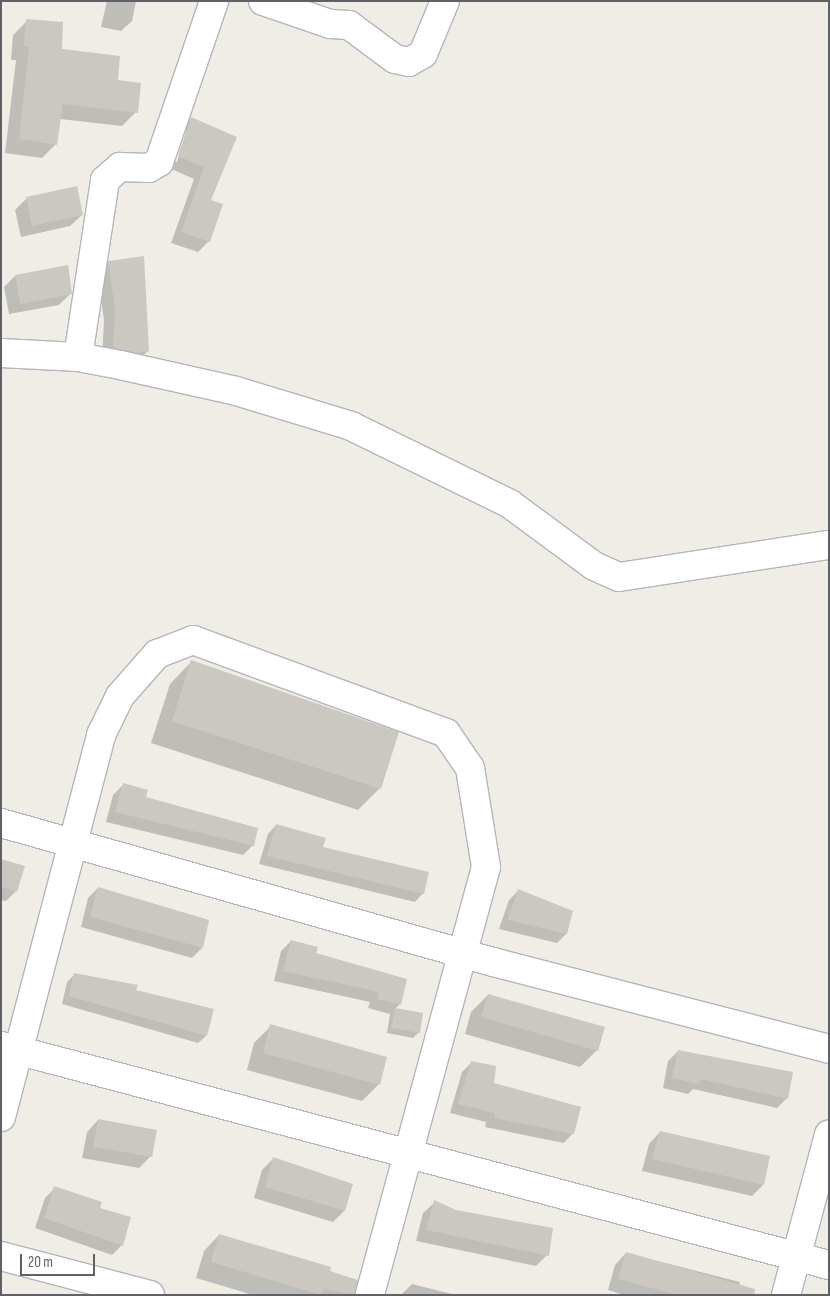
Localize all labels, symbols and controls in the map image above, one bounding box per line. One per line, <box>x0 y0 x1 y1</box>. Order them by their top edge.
scale bar <box>22 1244 98 1276</box>
text: 20 m <box>28 1253 53 1272</box>

